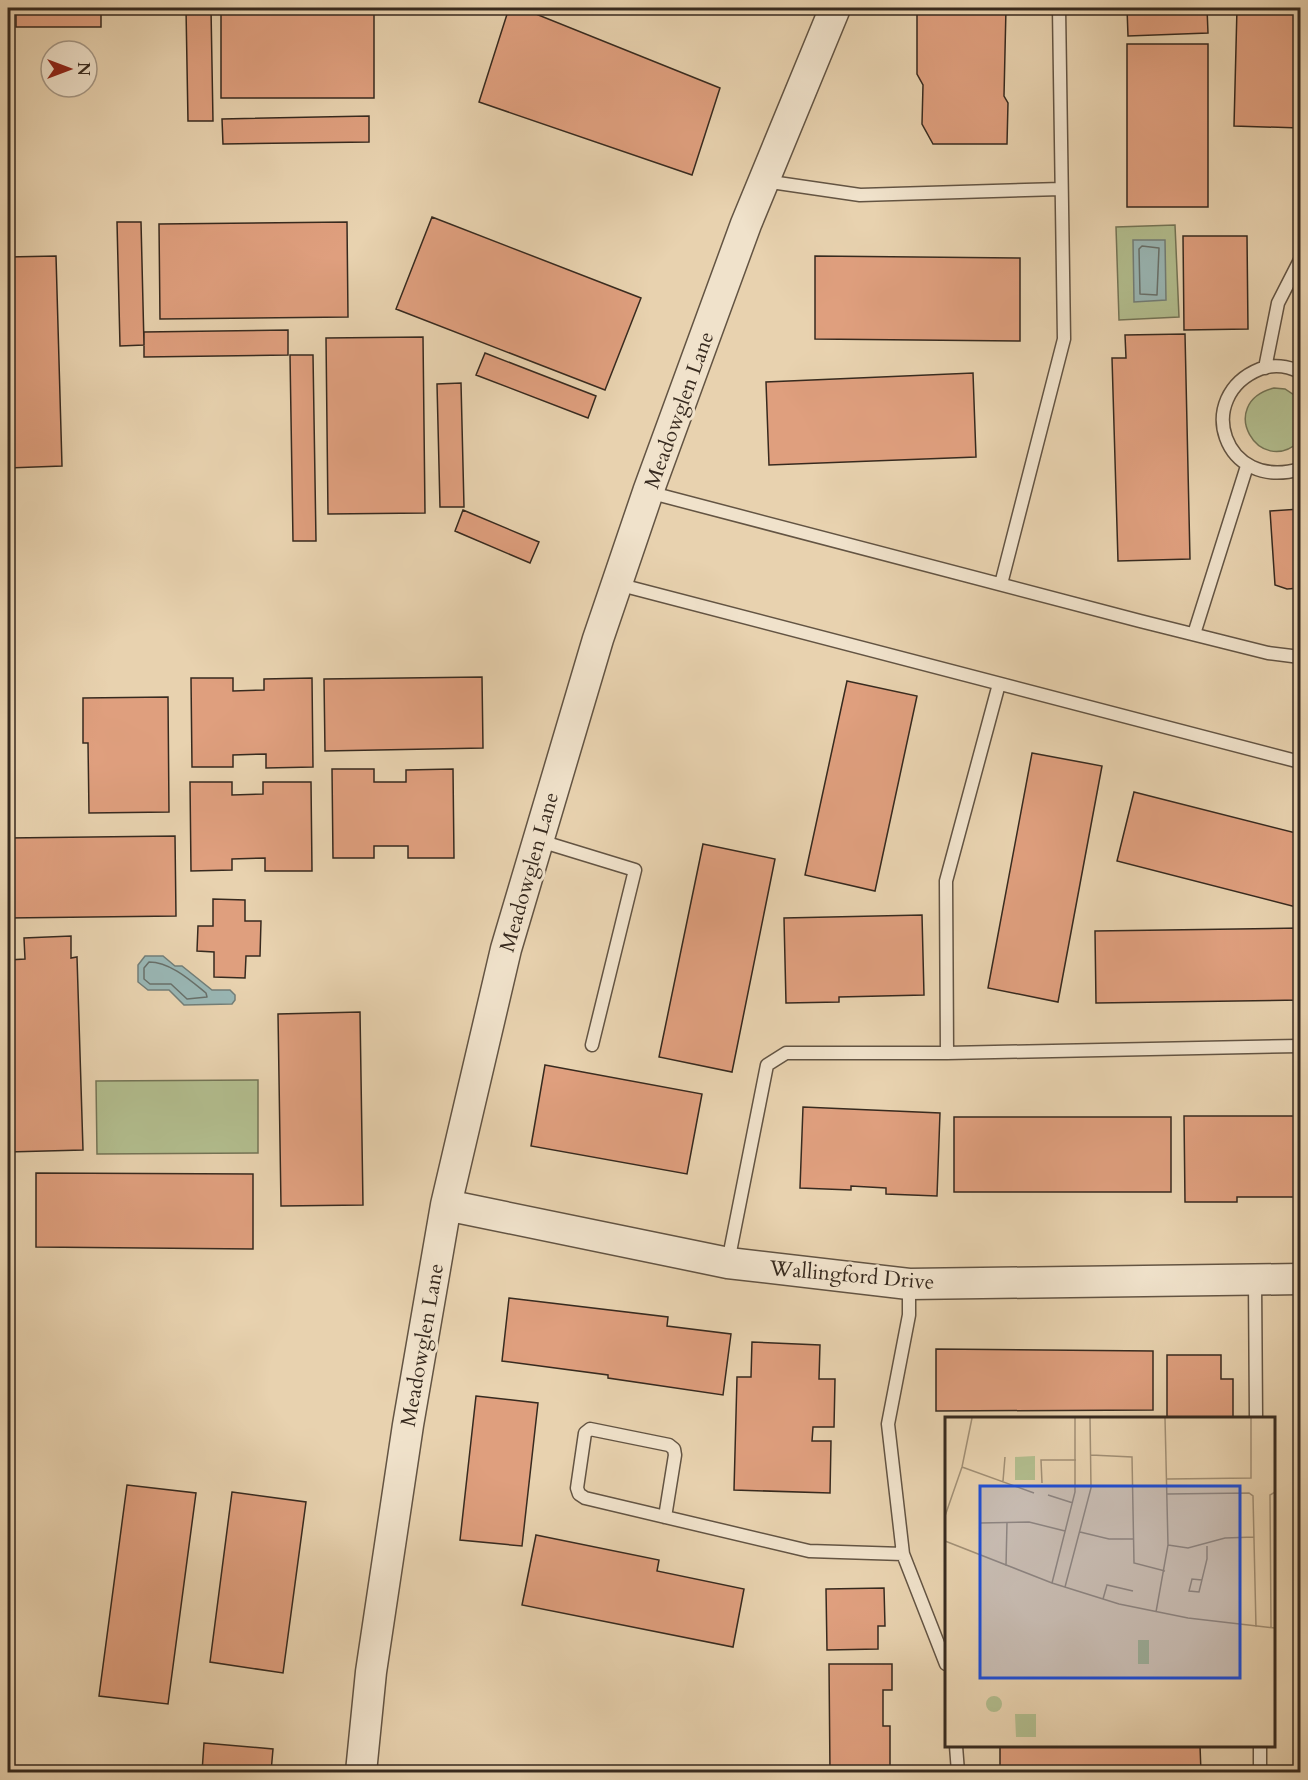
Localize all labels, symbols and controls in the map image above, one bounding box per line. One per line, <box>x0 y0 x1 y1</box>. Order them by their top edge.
north arrow <box>39 39 99 99</box>
text: N <box>72 62 94 76</box>
street label: Meadowglen Lane <box>638 328 721 493</box>
street label: Meadowglen Lane <box>493 789 566 956</box>
street label: Wallingford Drive <box>767 1254 936 1297</box>
street label: Meadowglen Lane <box>394 1261 451 1429</box>
inset map <box>945 1417 1275 1747</box>

